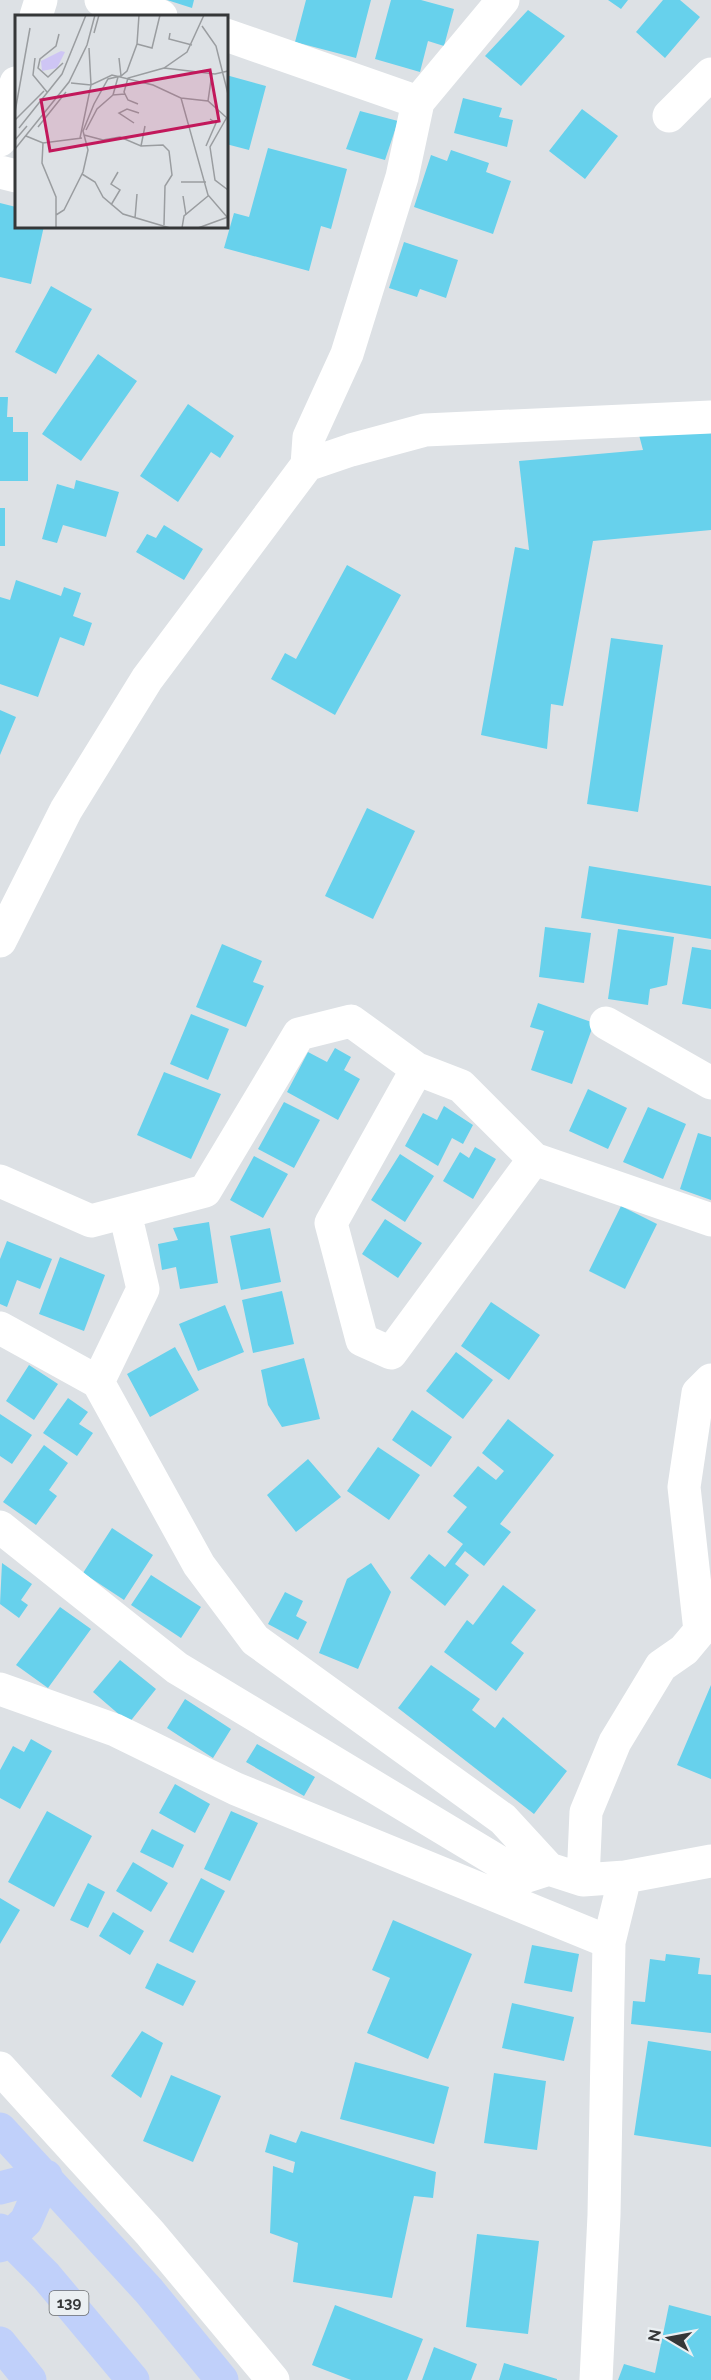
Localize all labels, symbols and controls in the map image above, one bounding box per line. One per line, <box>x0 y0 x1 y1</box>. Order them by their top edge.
inset map <box>15 15 228 228</box>
road number: 139 <box>50 2291 88 2315</box>
north arrow <box>639 2308 699 2368</box>
text: N <box>644 2328 665 2343</box>

